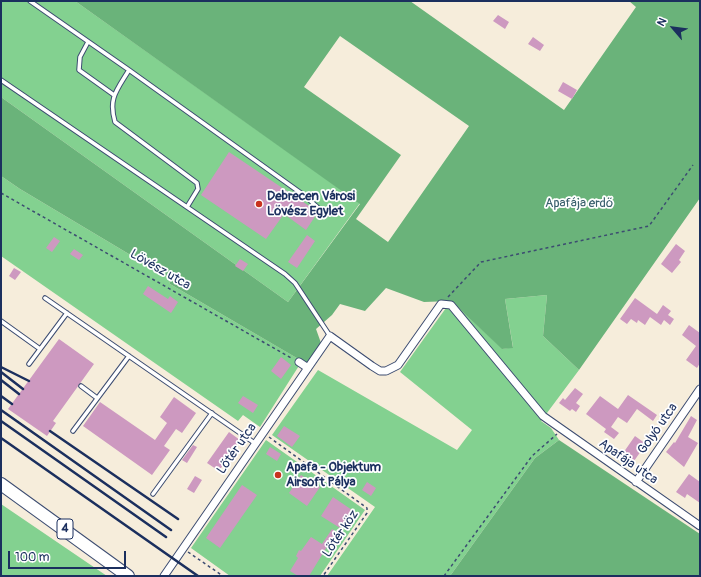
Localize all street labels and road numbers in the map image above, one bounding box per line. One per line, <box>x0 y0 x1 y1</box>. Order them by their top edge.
street label: Lövész utca <box>127 246 193 294</box>
street label: Golyó utca <box>635 401 681 457</box>
street label: Lőtér utca <box>214 421 260 477</box>
street label: Apafája utca <box>596 436 660 488</box>
street label: Lőtér köz <box>320 508 362 560</box>
road number: 4 <box>57 519 73 539</box>

